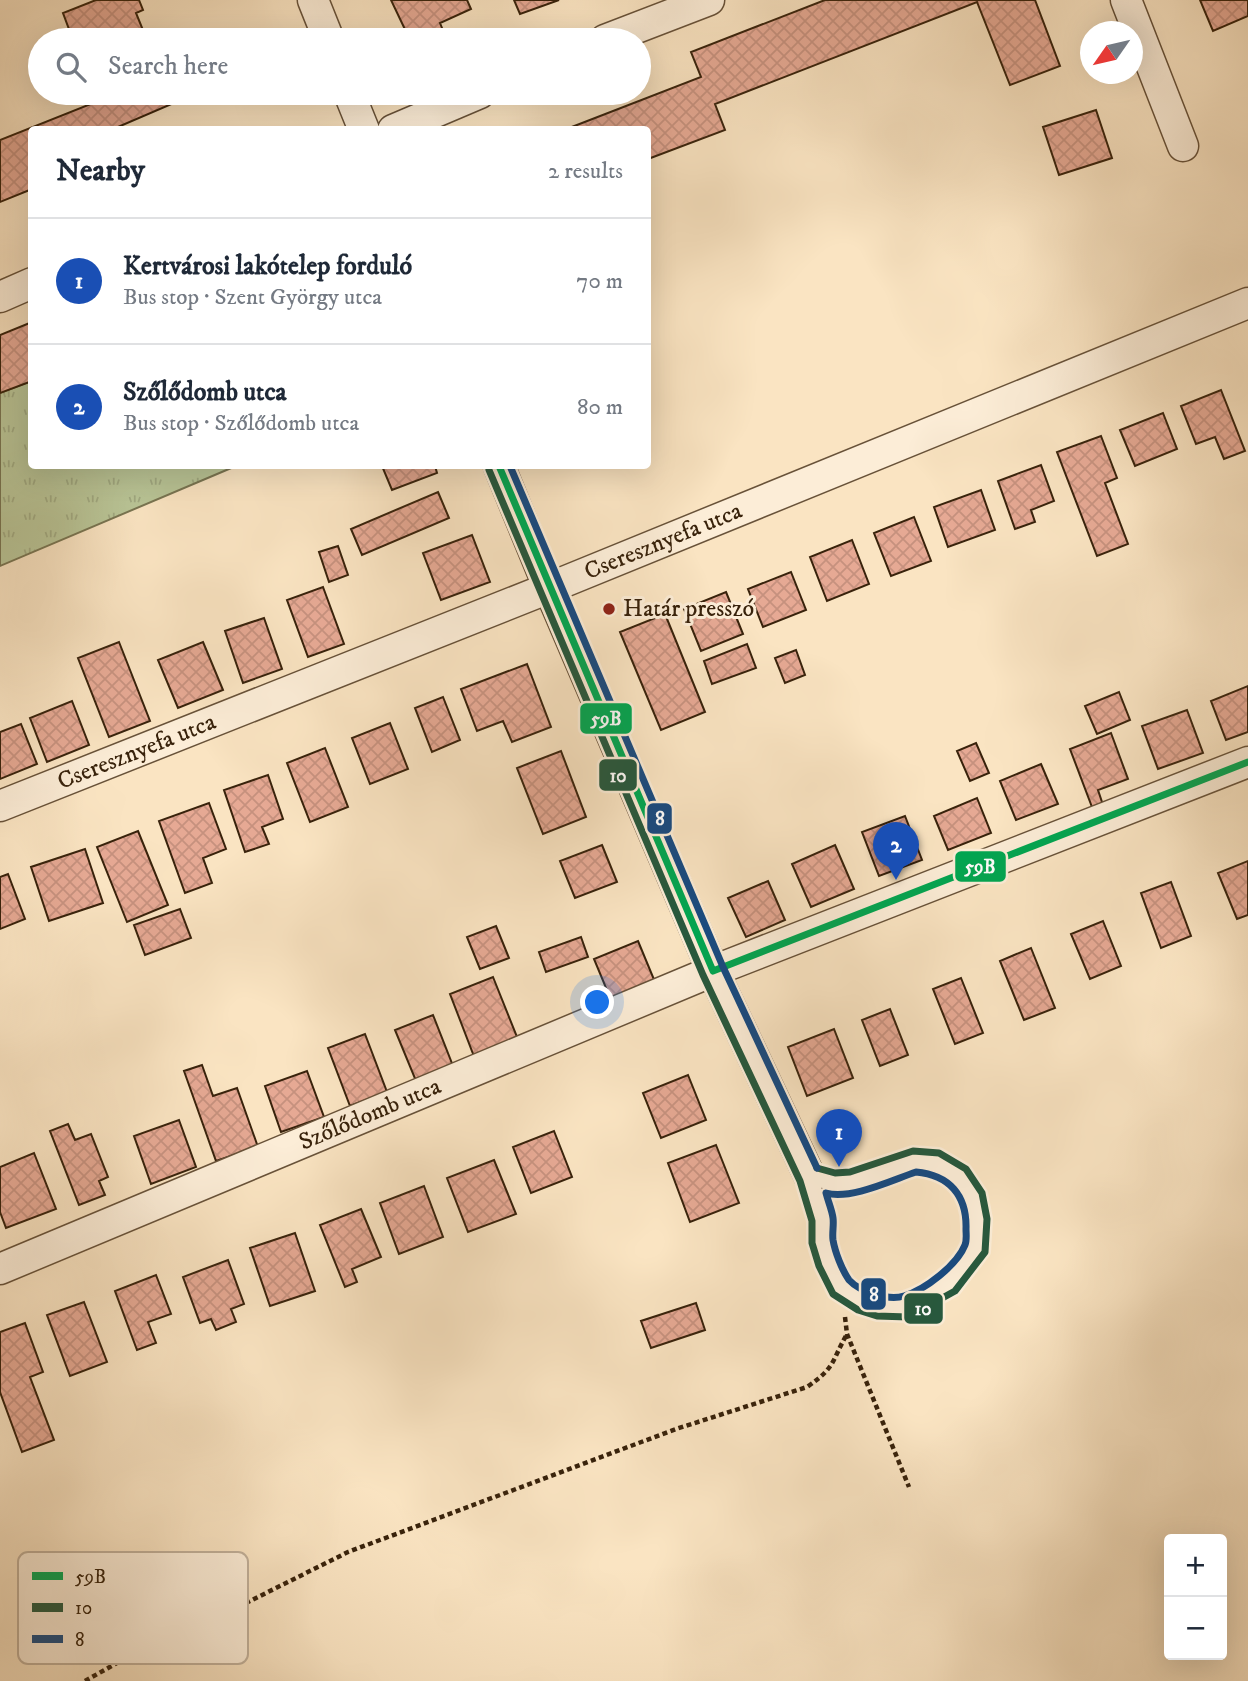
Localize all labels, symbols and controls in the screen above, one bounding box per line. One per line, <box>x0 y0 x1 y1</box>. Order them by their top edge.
north arrow <box>1080 21 1143 84</box>
search box <box>28 28 651 105</box>
icon: search <box>52 48 90 86</box>
text: Search here <box>108 50 228 83</box>
text: Nearby <box>56 153 145 190</box>
text: 2 results <box>548 157 623 186</box>
text: Kertvárosi lakótelep forduló <box>123 250 412 283</box>
text: 1 <box>75 267 83 296</box>
text: 70 m <box>576 267 623 296</box>
text: Bus stop · Szent György utca <box>123 283 382 312</box>
text: Szőlődomb utca <box>123 376 287 409</box>
text: 2 <box>73 393 85 422</box>
text: 80 m <box>577 393 623 422</box>
text: Bus stop · Szőlődomb utca <box>123 409 359 438</box>
street label: Cseresznyefa utca <box>580 496 747 587</box>
place label: Határ presszó <box>623 594 754 624</box>
marker: Határ presszó <box>601 601 617 617</box>
line badge: 59B <box>579 702 633 735</box>
street label: Cseresznyefa utca <box>53 707 221 797</box>
text: 59B <box>590 708 621 731</box>
line badge: 10 <box>598 758 638 792</box>
text: 10 <box>609 765 627 788</box>
line badge: 8 <box>646 802 673 835</box>
text: 8 <box>655 808 665 831</box>
pin: 2 <box>873 822 919 880</box>
line badge: 59B <box>954 850 1007 883</box>
text: 59B <box>964 856 995 879</box>
your location <box>580 985 614 1019</box>
street label: Szőlődomb utca <box>294 1071 446 1157</box>
pin: 1 <box>816 1109 862 1167</box>
line badge: 8 <box>860 1277 887 1311</box>
text: 8 <box>869 1284 879 1307</box>
line badge: 10 <box>903 1292 944 1325</box>
text: 10 <box>914 1298 932 1321</box>
map controls <box>1164 1534 1227 1660</box>
button: + <box>1164 1534 1227 1597</box>
legend <box>18 1552 248 1664</box>
text: 59B <box>75 1566 106 1589</box>
text: 10 <box>75 1597 92 1620</box>
button: − <box>1164 1597 1227 1660</box>
text: 8 <box>75 1629 85 1652</box>

